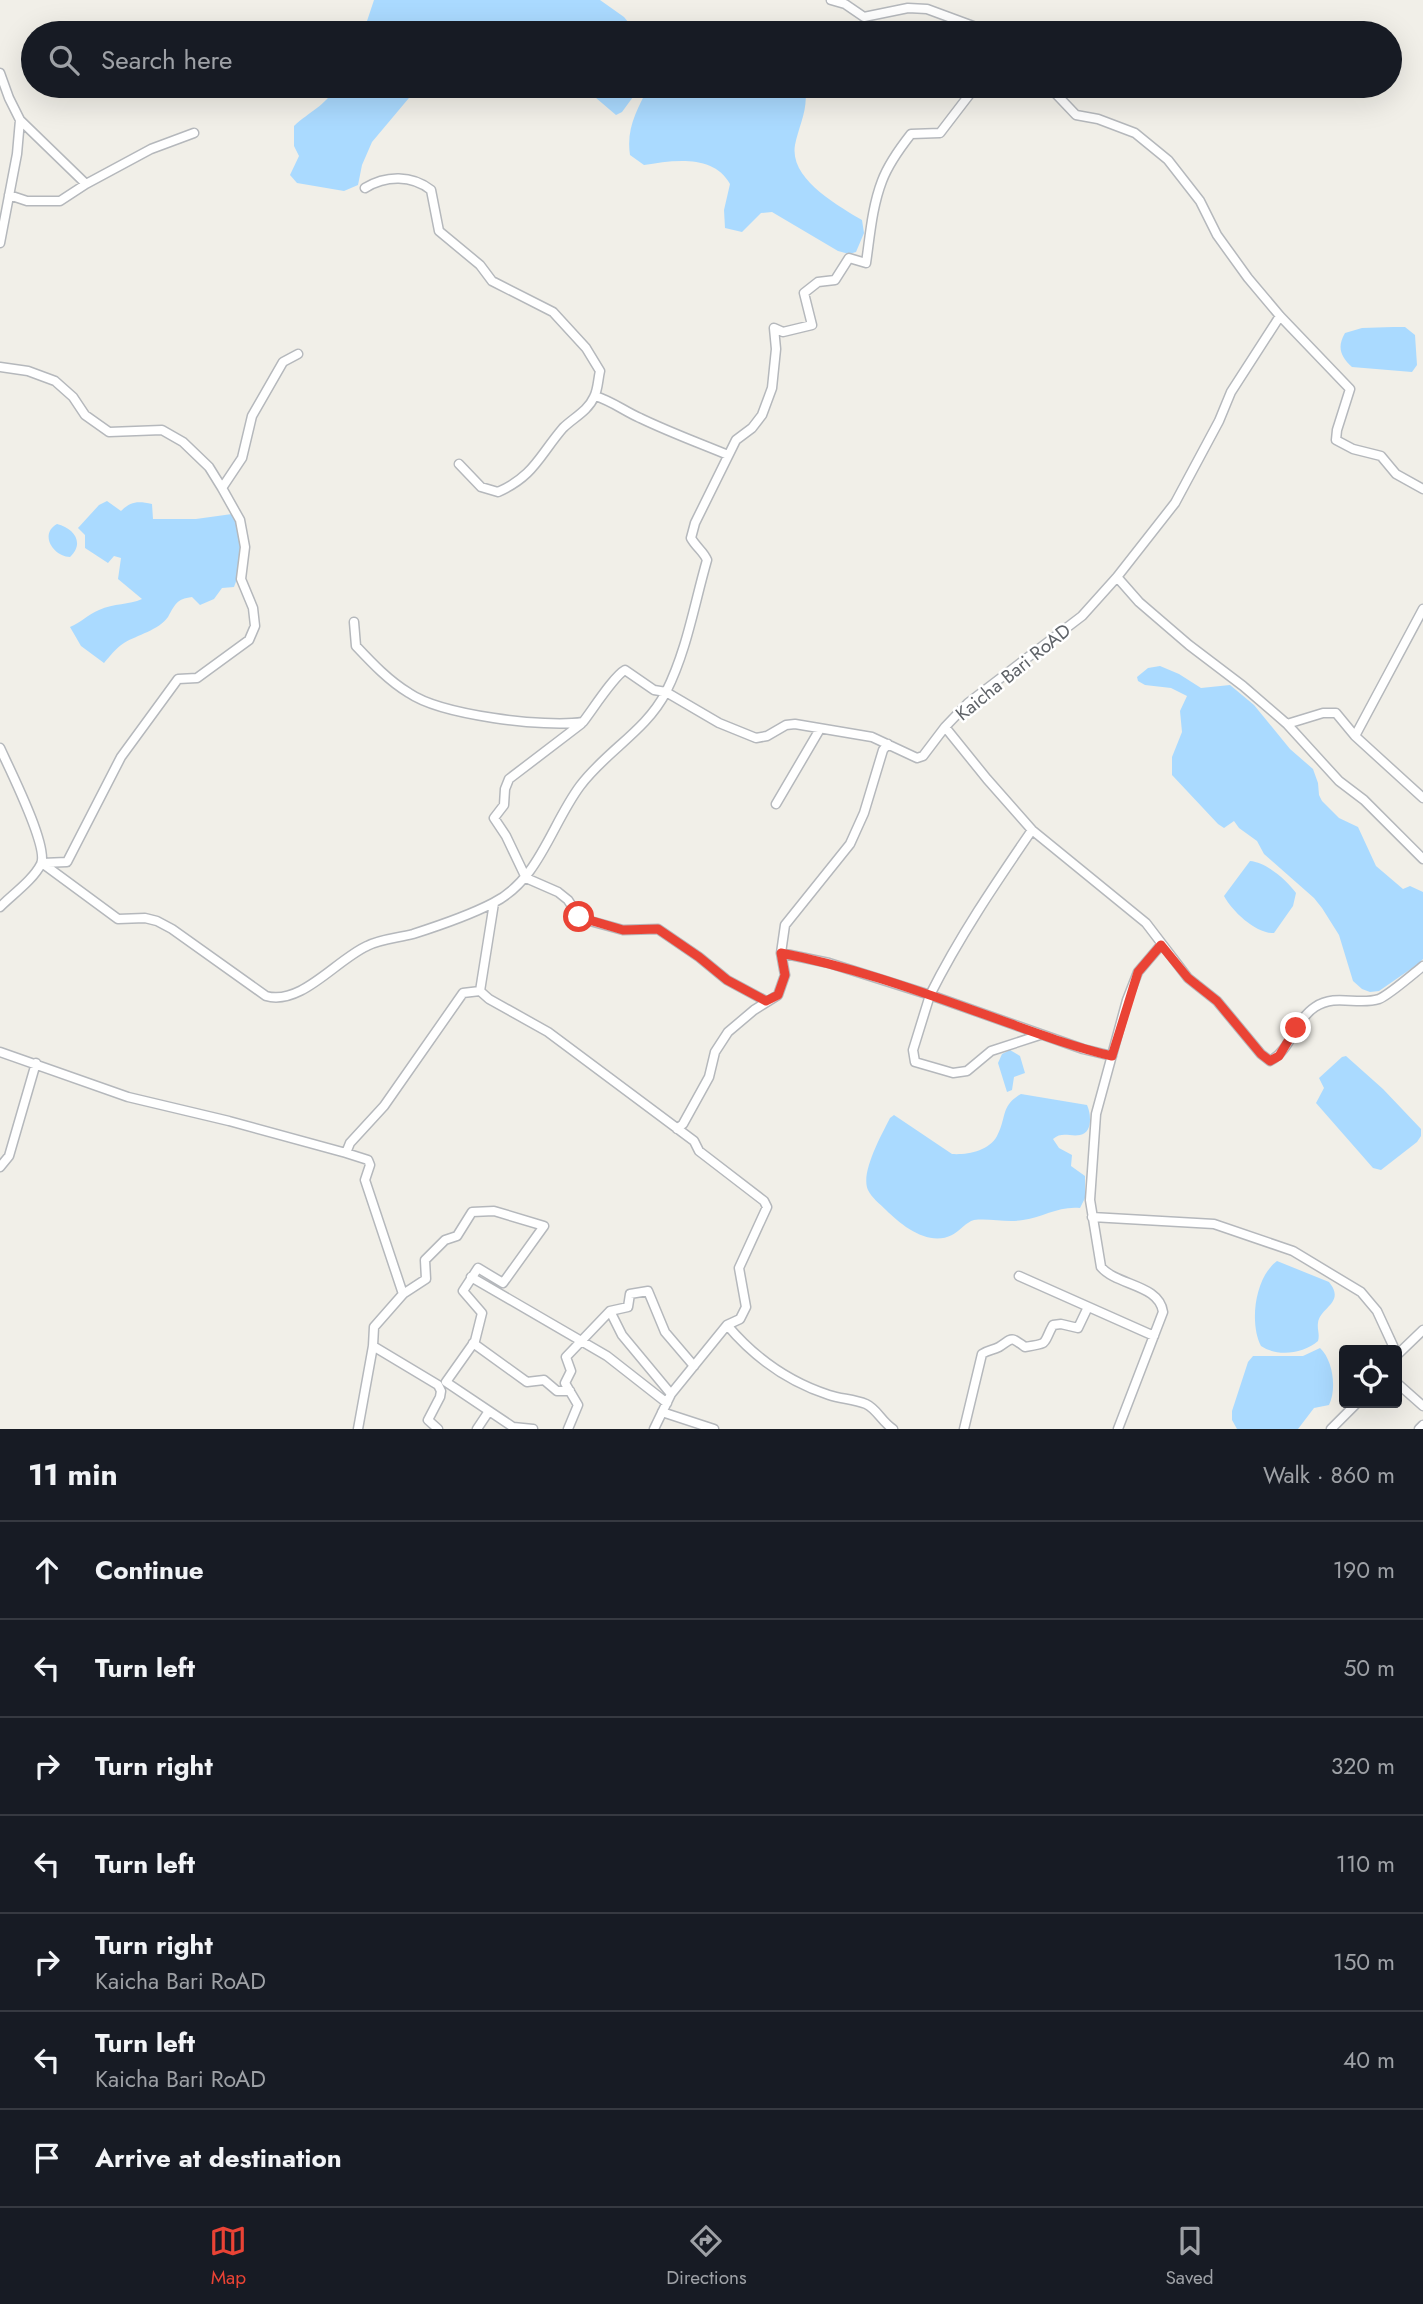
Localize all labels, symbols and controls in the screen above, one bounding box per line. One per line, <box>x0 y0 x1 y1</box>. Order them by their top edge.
search box <box>21 21 1402 98</box>
icon: search <box>45 41 83 79</box>
text: Search here <box>101 41 233 79</box>
street label: Kaicha Bari RoAD <box>950 617 1076 727</box>
route start <box>563 901 594 932</box>
route end <box>1280 1012 1311 1043</box>
map controls <box>1339 1345 1402 1408</box>
button: locate <box>1339 1345 1402 1408</box>
text: 11 min <box>28 1453 118 1496</box>
text: Walk · 860 m <box>1263 1458 1395 1492</box>
icon: ahead <box>28 1551 66 1589</box>
text: Continue <box>95 1551 204 1589</box>
text: 190 m <box>1333 1553 1395 1587</box>
icon: left <box>28 1649 66 1687</box>
text: Turn left <box>95 1649 195 1687</box>
text: 50 m <box>1343 1651 1395 1685</box>
icon: right <box>28 1747 66 1785</box>
text: Turn right <box>95 1747 213 1785</box>
text: 320 m <box>1331 1749 1395 1783</box>
icon: left <box>28 1845 66 1883</box>
text: Turn left <box>95 1845 195 1883</box>
text: 110 m <box>1336 1847 1395 1881</box>
text: Turn right <box>95 1926 213 1964</box>
icon: right <box>28 1943 66 1981</box>
text: 150 m <box>1333 1945 1395 1979</box>
text: Kaicha Bari RoAD <box>95 1964 266 1998</box>
text: Turn left <box>95 2024 195 2062</box>
icon: left <box>28 2041 66 2079</box>
text: 40 m <box>1343 2043 1395 2077</box>
text: Kaicha Bari RoAD <box>95 2062 266 2096</box>
icon: arrive <box>28 2139 66 2177</box>
text: Arrive at destination <box>95 2139 342 2177</box>
tab: Map <box>209 2222 247 2291</box>
tab: Directions <box>666 2222 747 2291</box>
tab: Saved <box>1165 2222 1214 2291</box>

